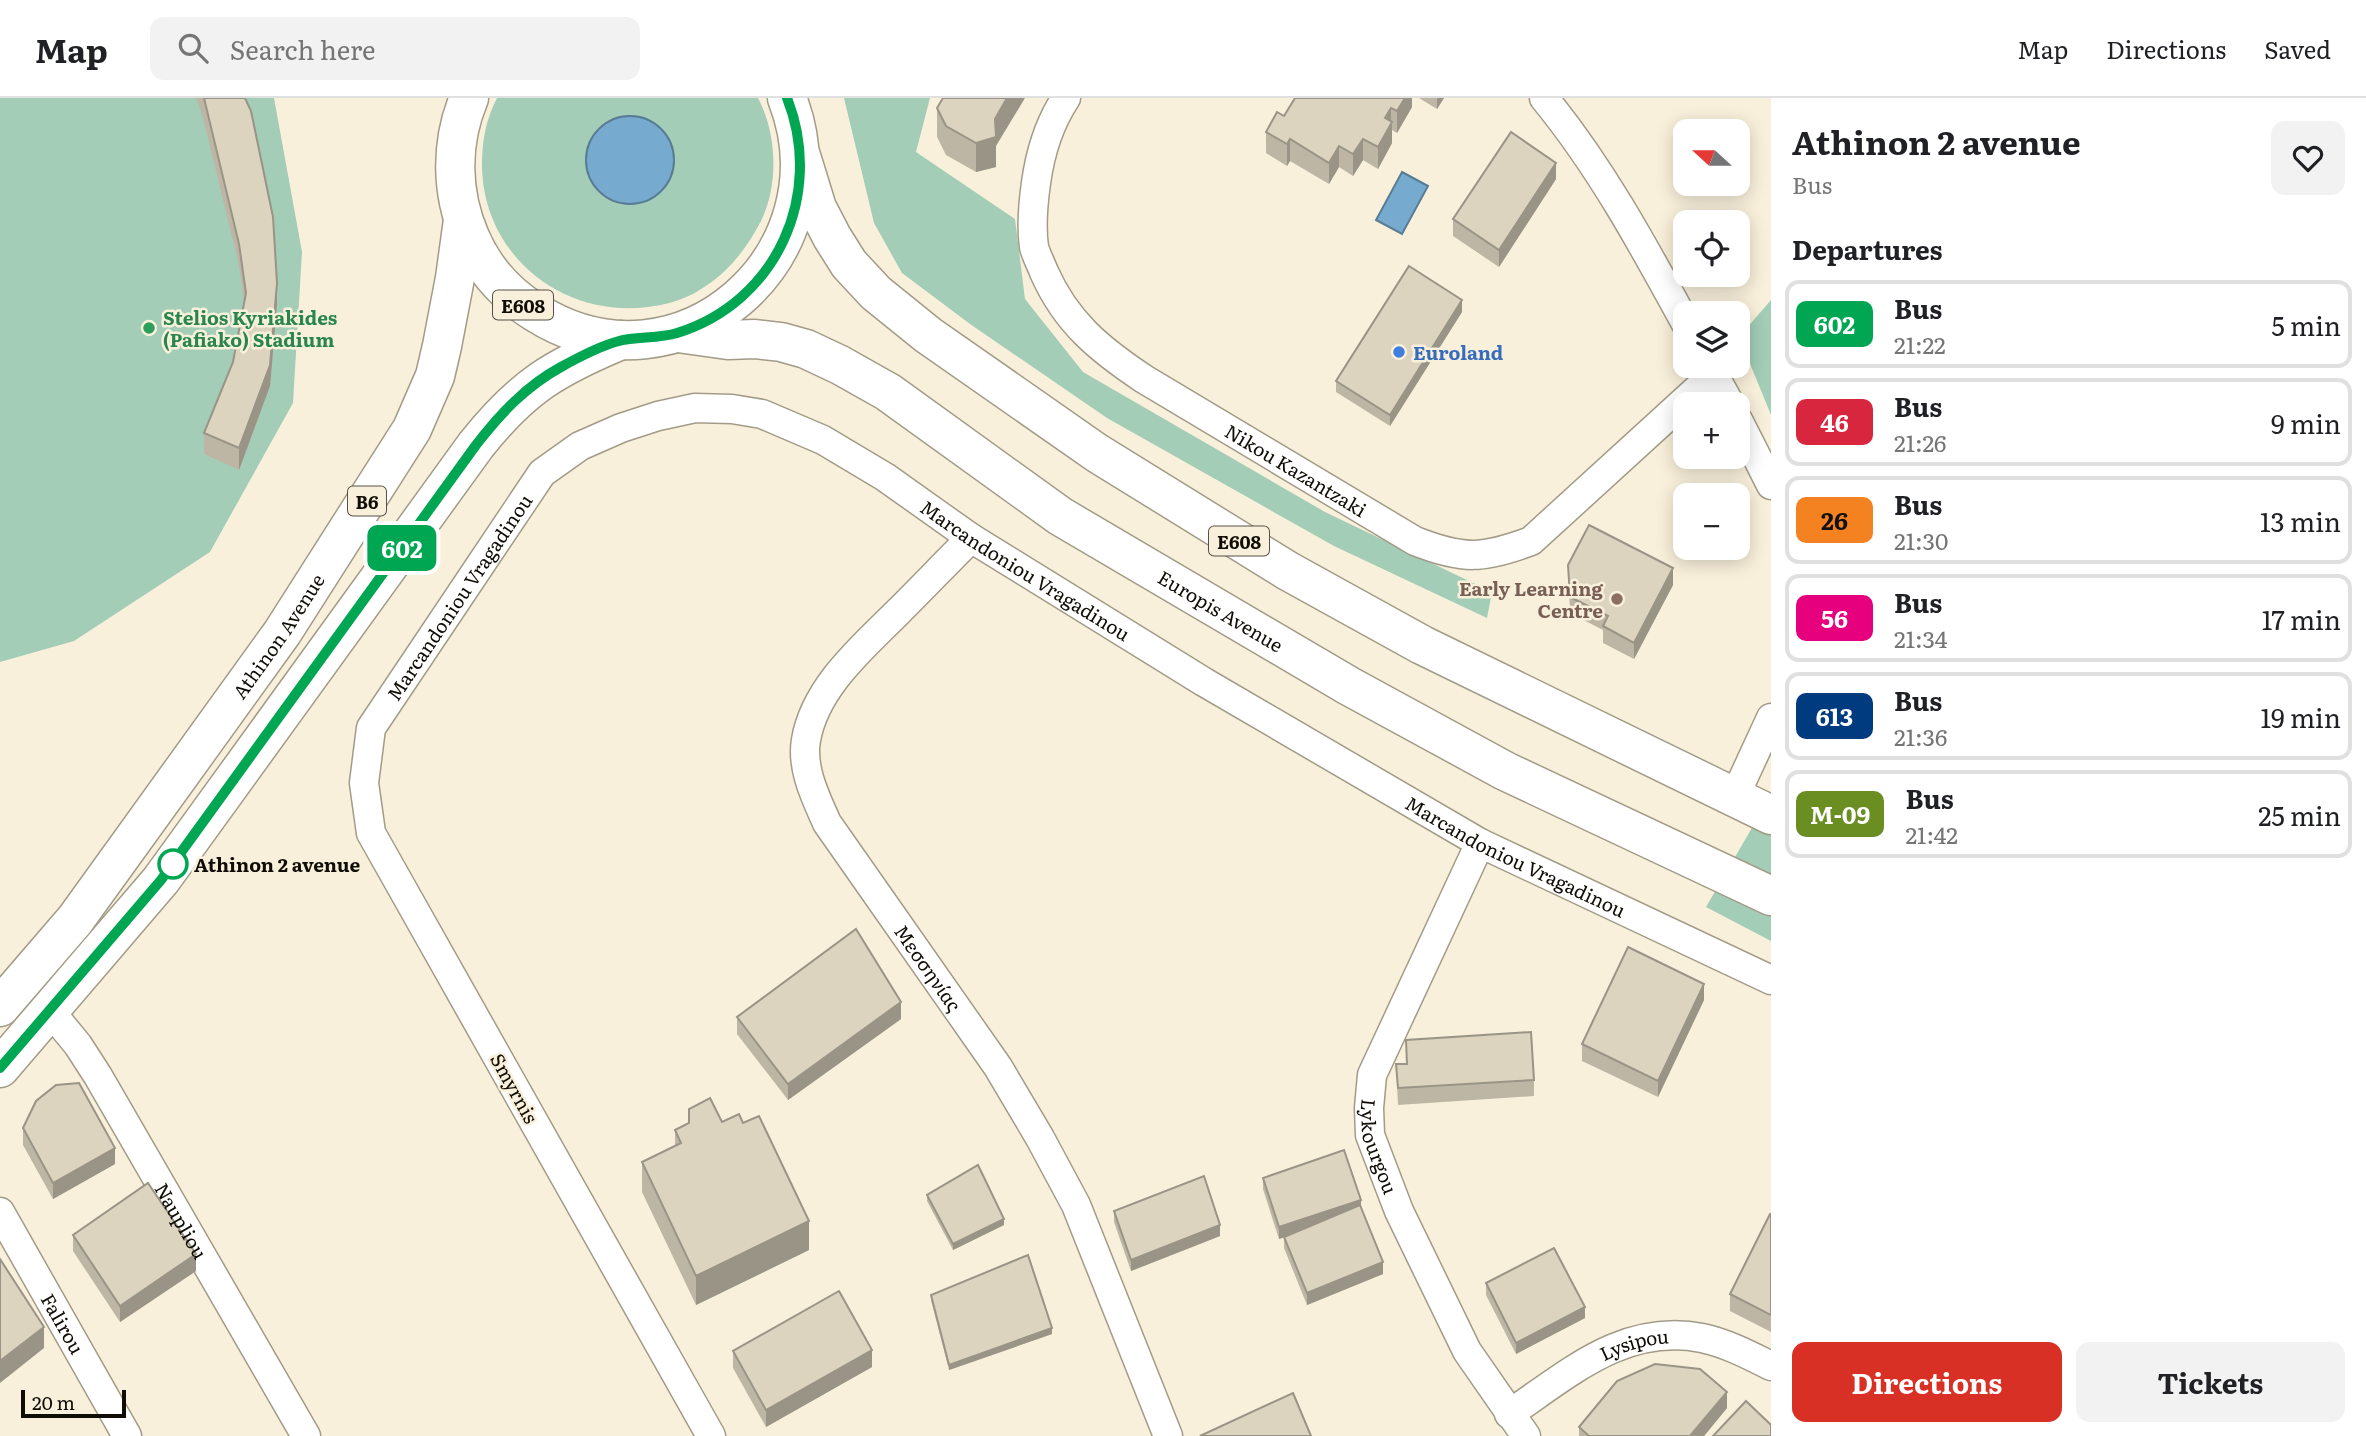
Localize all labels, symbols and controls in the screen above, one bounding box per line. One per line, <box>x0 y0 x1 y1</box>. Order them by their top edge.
search box <box>150 17 640 80</box>
text: Map <box>35 24 108 73</box>
icon: search <box>174 29 212 67</box>
text: Search here <box>230 29 376 68</box>
text: Map <box>2017 31 2068 66</box>
text: Directions <box>2106 31 2226 66</box>
text: Saved <box>2264 31 2331 66</box>
text: Athinon 2 avenue <box>1792 116 2081 165</box>
north arrow <box>1673 119 1750 196</box>
map controls <box>1673 119 1750 560</box>
button: heart <box>2271 121 2345 195</box>
text: Bus <box>1792 167 1832 201</box>
button: locate <box>1673 210 1750 287</box>
text: Departures <box>1792 229 1943 268</box>
text: Bus <box>1894 288 1942 327</box>
road number: E608 <box>493 290 553 320</box>
button: layers <box>1673 301 1750 378</box>
place label: Stelios Kyriakides (Pafiako) Stadium <box>163 303 337 353</box>
text: 5 min <box>2272 305 2341 344</box>
text: 602 <box>1814 306 1855 341</box>
marker: Stelios Kyriakides (Pafiako) Stadium <box>141 320 157 336</box>
text: 21:22 <box>1894 327 1946 361</box>
place label: Euroland <box>1413 338 1504 366</box>
marker: Euroland <box>1391 344 1407 360</box>
text: Bus <box>1894 386 1942 425</box>
button: + <box>1673 392 1750 469</box>
text: 9 min <box>2271 403 2341 442</box>
text: 46 <box>1820 404 1849 439</box>
street label: Nikou Kazantzaki <box>1220 417 1372 523</box>
text: 21:26 <box>1894 425 1946 459</box>
button: − <box>1673 483 1750 560</box>
text: Bus <box>1894 484 1942 523</box>
road number: B6 <box>348 486 386 516</box>
street label: Marcandoniou Vragadinou <box>379 488 538 706</box>
street label: Marcandoniou Vragadinou <box>915 493 1136 647</box>
text: 13 min <box>2260 501 2341 540</box>
text: 26 <box>1821 502 1848 537</box>
text: 21:30 <box>1894 523 1948 557</box>
line badge: 602 <box>362 525 442 571</box>
road number: E608 <box>1209 526 1269 556</box>
text: 602 <box>381 530 423 565</box>
street label: Europis Avenue <box>1153 563 1289 659</box>
street label: Athinon Avenue <box>225 568 331 704</box>
place label: Early Learning Centre <box>1459 574 1603 624</box>
text: Bus <box>1894 582 1942 621</box>
marker: Early Learning Centre <box>1609 591 1625 607</box>
text: 17 min <box>2262 599 2341 638</box>
text: 56 <box>1821 600 1848 635</box>
text: 21:34 <box>1894 621 1947 655</box>
text: Bus <box>1894 680 1942 719</box>
text: 19 min <box>2261 697 2341 736</box>
text: 613 <box>1816 698 1853 733</box>
text: 21:36 <box>1894 719 1947 753</box>
text: Bus <box>1905 778 1954 817</box>
street label: Marcandoniou Vragadinou <box>1400 789 1630 924</box>
text: 25 min <box>2258 795 2341 834</box>
text: M-09 <box>1810 796 1870 831</box>
text: 21:42 <box>1905 817 1958 851</box>
marker: Athinon 2 avenue <box>158 849 188 879</box>
place label: Athinon 2 avenue <box>194 850 360 878</box>
street label: Μεσσηνίας <box>888 919 969 1017</box>
street label: Smyrnis <box>484 1048 546 1128</box>
street label: Lykourgou <box>1355 1098 1405 1198</box>
street label: Naupliou <box>148 1177 215 1264</box>
street label: Falirou <box>35 1288 92 1359</box>
street label: Lysipou <box>1595 1321 1670 1367</box>
button: Directions <box>1792 1342 2062 1422</box>
button: Tickets <box>2076 1342 2345 1422</box>
scale bar <box>21 1387 126 1419</box>
text: 20 m <box>32 1388 75 1416</box>

